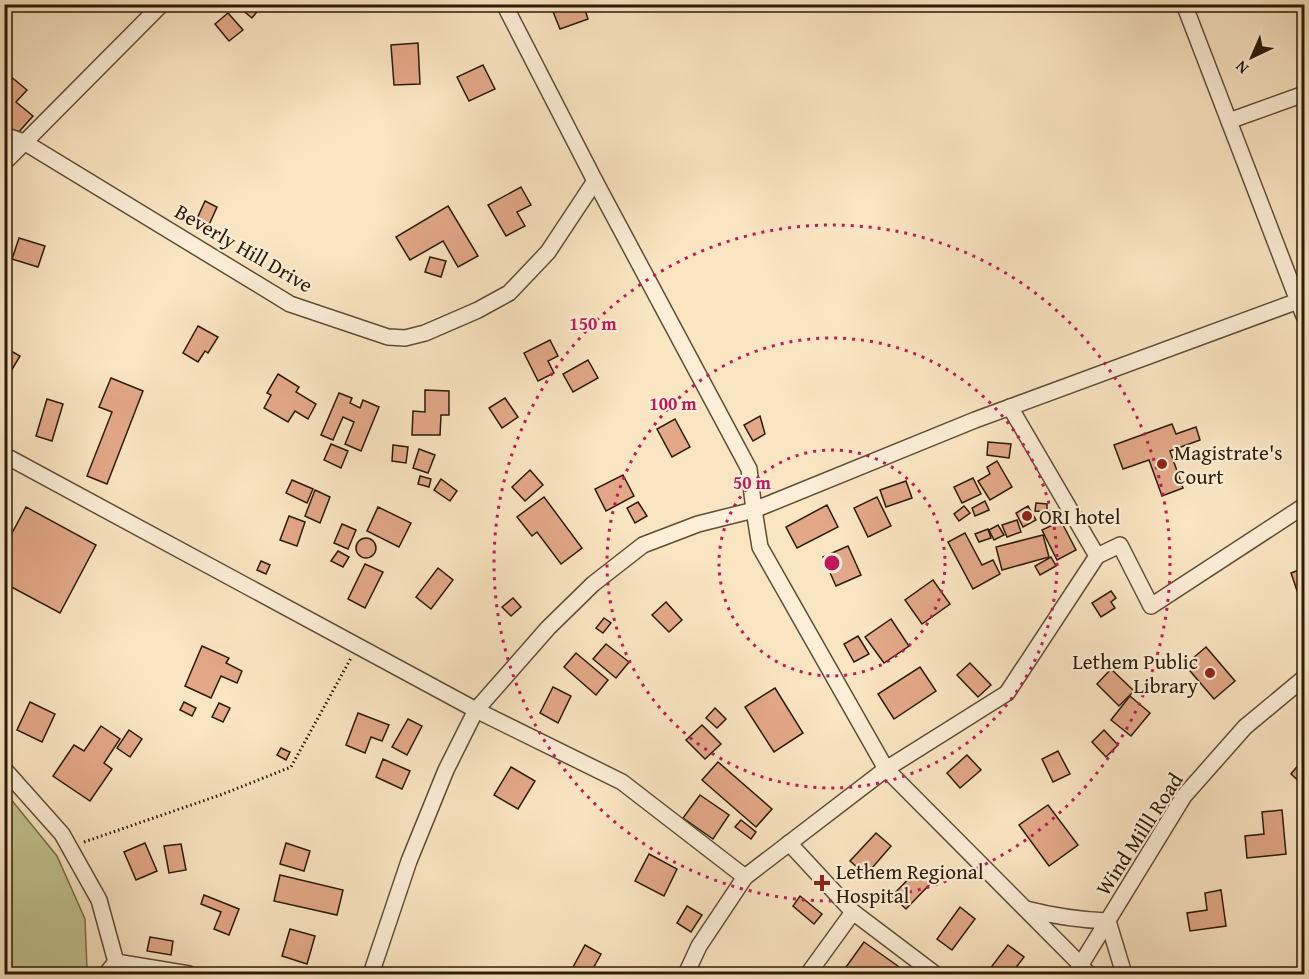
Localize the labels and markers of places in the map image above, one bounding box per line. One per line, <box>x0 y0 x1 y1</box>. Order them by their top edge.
place label: Magistrate's Court <box>1174 437 1283 492</box>
marker: Magistrate's Court <box>1155 457 1169 471</box>
place label: ORI hotel <box>1039 501 1121 532</box>
marker: ORI hotel <box>1020 509 1034 523</box>
centre of rings <box>822 553 842 573</box>
place label: Lethem Public Library <box>1072 646 1199 701</box>
marker: Lethem Public Library <box>1203 666 1217 680</box>
place label: Lethem Regional Hospital <box>836 856 984 911</box>
marker: Lethem Regional Hospital <box>813 874 831 892</box>

